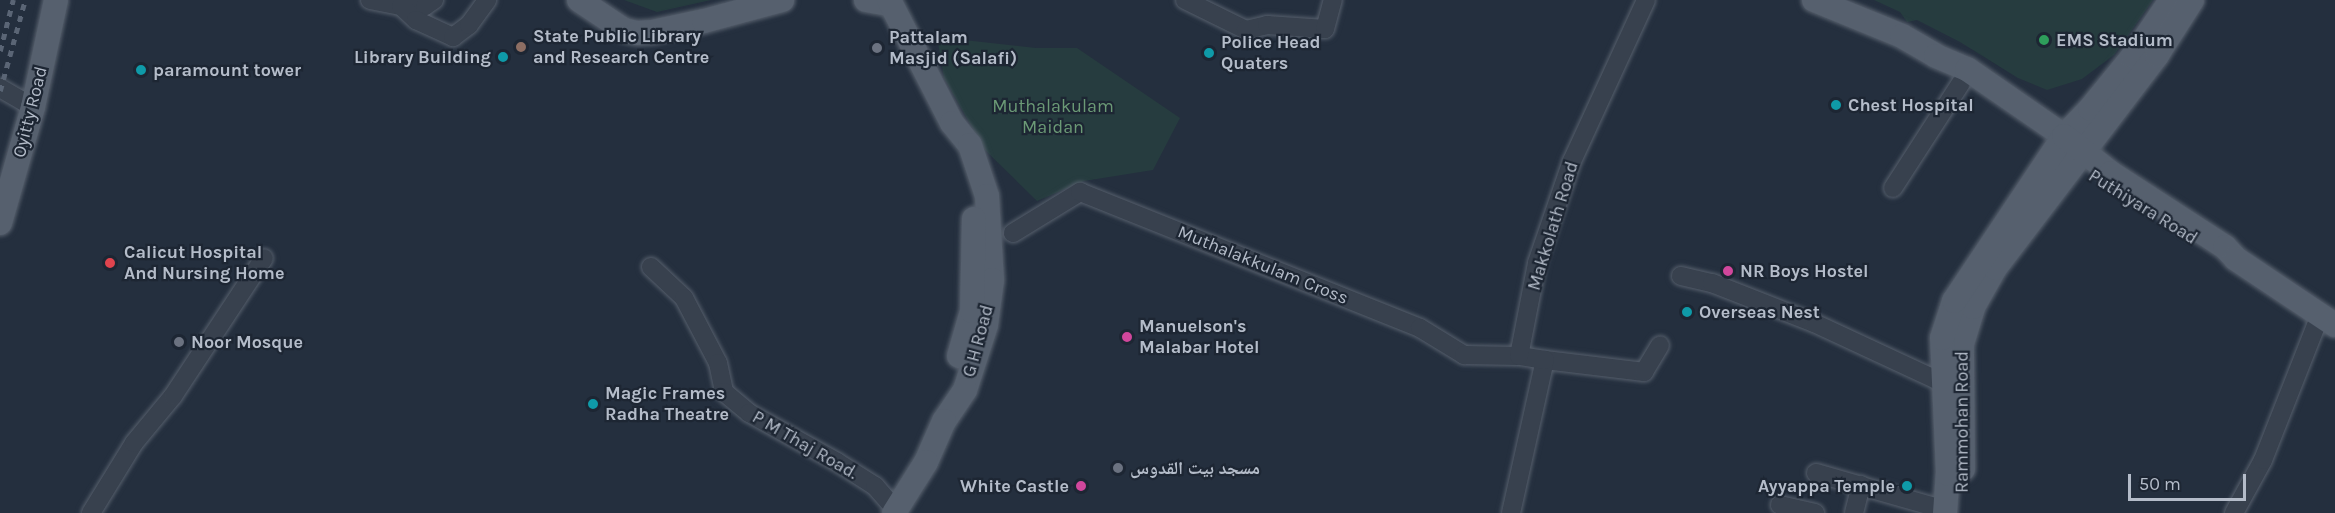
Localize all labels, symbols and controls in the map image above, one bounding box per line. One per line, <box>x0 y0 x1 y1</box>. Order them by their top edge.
place label: State Public Library and Research Centre <box>533 26 709 68</box>
place label: Pattalam Masjid (Salafi) <box>889 27 1017 70</box>
place label: EMS Stadium <box>2056 29 2173 51</box>
place label: Police Head Quaters <box>1221 32 1320 74</box>
marker: EMS Stadium <box>2037 33 2051 47</box>
marker: State Public Library and Research Centre <box>514 40 528 54</box>
marker: Pattalam Masjid (Salafi) <box>870 41 884 55</box>
place label: Library Building <box>354 46 491 68</box>
marker: Police Head Quaters <box>1202 46 1216 60</box>
marker: Library Building <box>496 50 510 64</box>
place label: paramount tower <box>153 59 301 81</box>
marker: paramount tower <box>134 63 148 77</box>
street label: Oyitty Road <box>8 64 52 160</box>
place label: Chest Hospital <box>1848 94 1974 116</box>
park label: Muthalakulam Maidan <box>992 96 1114 138</box>
marker: Chest Hospital <box>1829 98 1843 112</box>
street label: Makkolath Road <box>1523 159 1583 293</box>
street label: Puthiyara Road <box>2085 165 2201 249</box>
street label: Muthalakkulam Cross <box>1174 221 1352 309</box>
place label: Calicut Hospital And Nursing Home <box>124 242 284 284</box>
marker: Calicut Hospital And Nursing Home <box>101 254 119 272</box>
place label: NR Boys Hostel <box>1740 260 1869 282</box>
marker: NR Boys Hostel <box>1721 264 1735 278</box>
place label: Overseas Nest <box>1699 301 1820 323</box>
street label: G H Road <box>958 303 998 379</box>
marker: Overseas Nest <box>1680 305 1694 319</box>
place label: Manuelson's Malabar Hotel <box>1139 316 1259 358</box>
marker: Manuelson's Malabar Hotel <box>1120 330 1134 344</box>
place label: Noor Mosque <box>191 331 303 353</box>
marker: Noor Mosque <box>172 335 186 349</box>
street label: Rammohan Road <box>1951 351 1973 493</box>
place label: Magic Frames Radha Theatre <box>605 383 729 426</box>
marker: Magic Frames Radha Theatre <box>586 397 600 411</box>
street label: P M Thaj Road. <box>748 406 862 484</box>
place label: مسجد بیت القدوس <box>1130 457 1260 479</box>
marker: مسجد بیت القدوس <box>1111 461 1125 475</box>
scale bar <box>2131 462 2250 500</box>
text: 50 m <box>2139 473 2181 495</box>
place label: White Castle <box>960 475 1069 497</box>
place label: Ayyappa Temple <box>1758 475 1895 497</box>
marker: White Castle <box>1074 479 1088 493</box>
marker: Ayyappa Temple <box>1900 479 1914 493</box>

